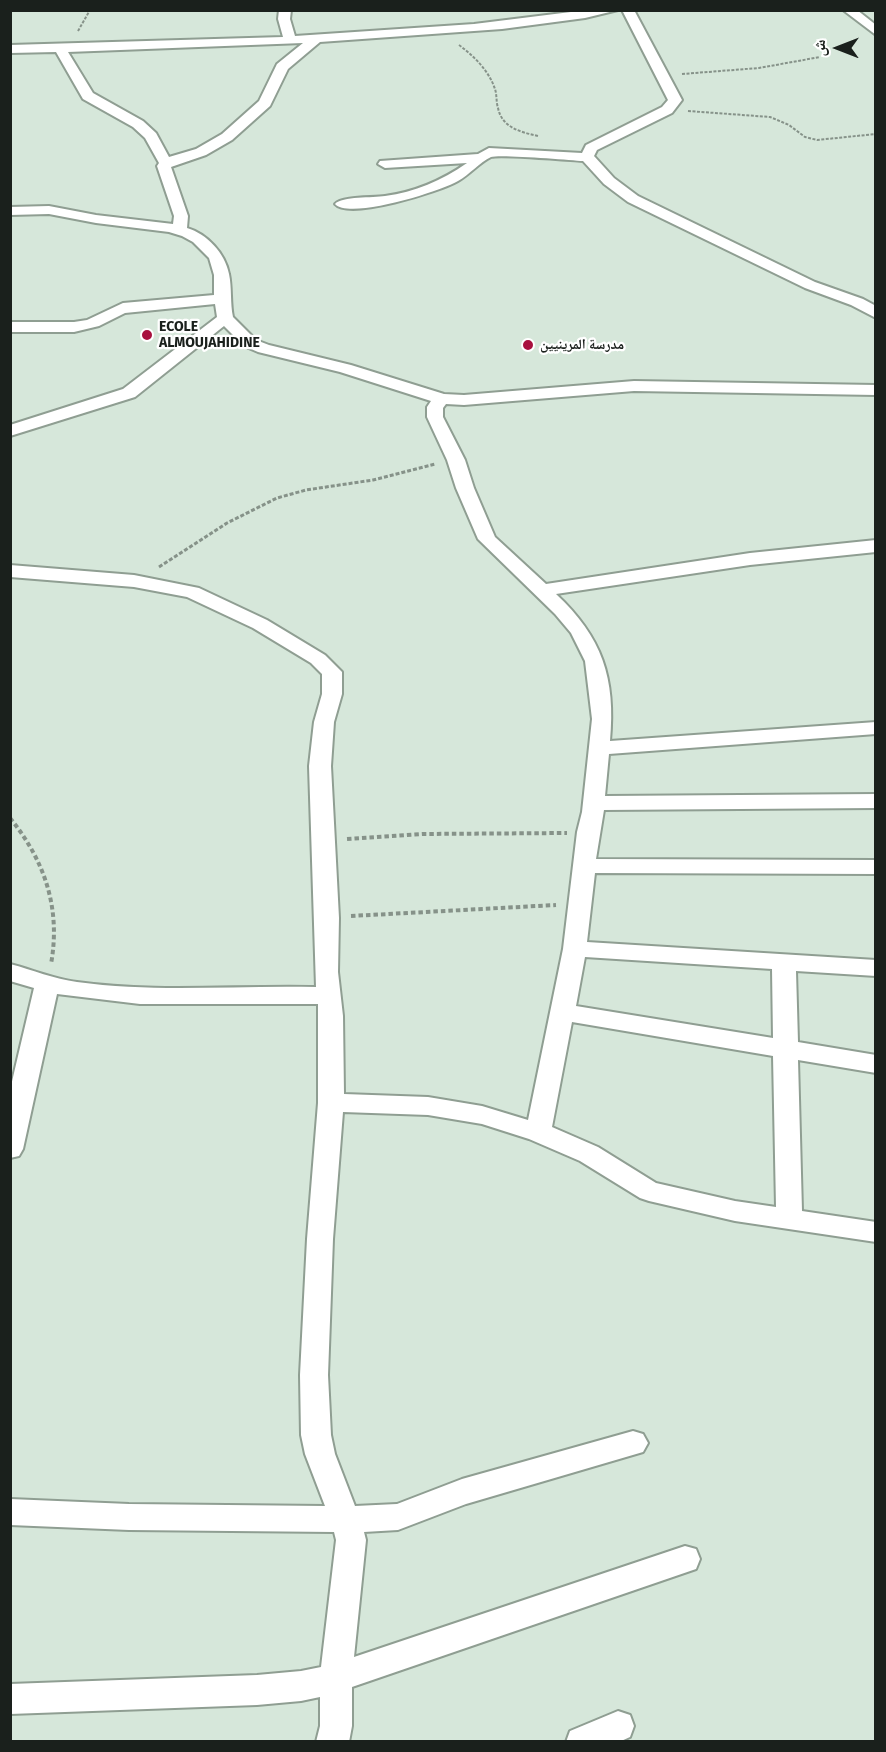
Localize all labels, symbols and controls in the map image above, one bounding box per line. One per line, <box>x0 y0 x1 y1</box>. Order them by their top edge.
north arrow <box>808 18 868 78</box>
text: ش <box>810 40 829 57</box>
place label: ECOLE ALMOUJAHIDINE <box>159 319 260 352</box>
marker: ECOLE ALMOUJAHIDINE <box>140 328 154 342</box>
place label: مدرسة المرينيين <box>540 337 624 353</box>
marker: مدرسة المرينيين <box>521 338 535 352</box>

